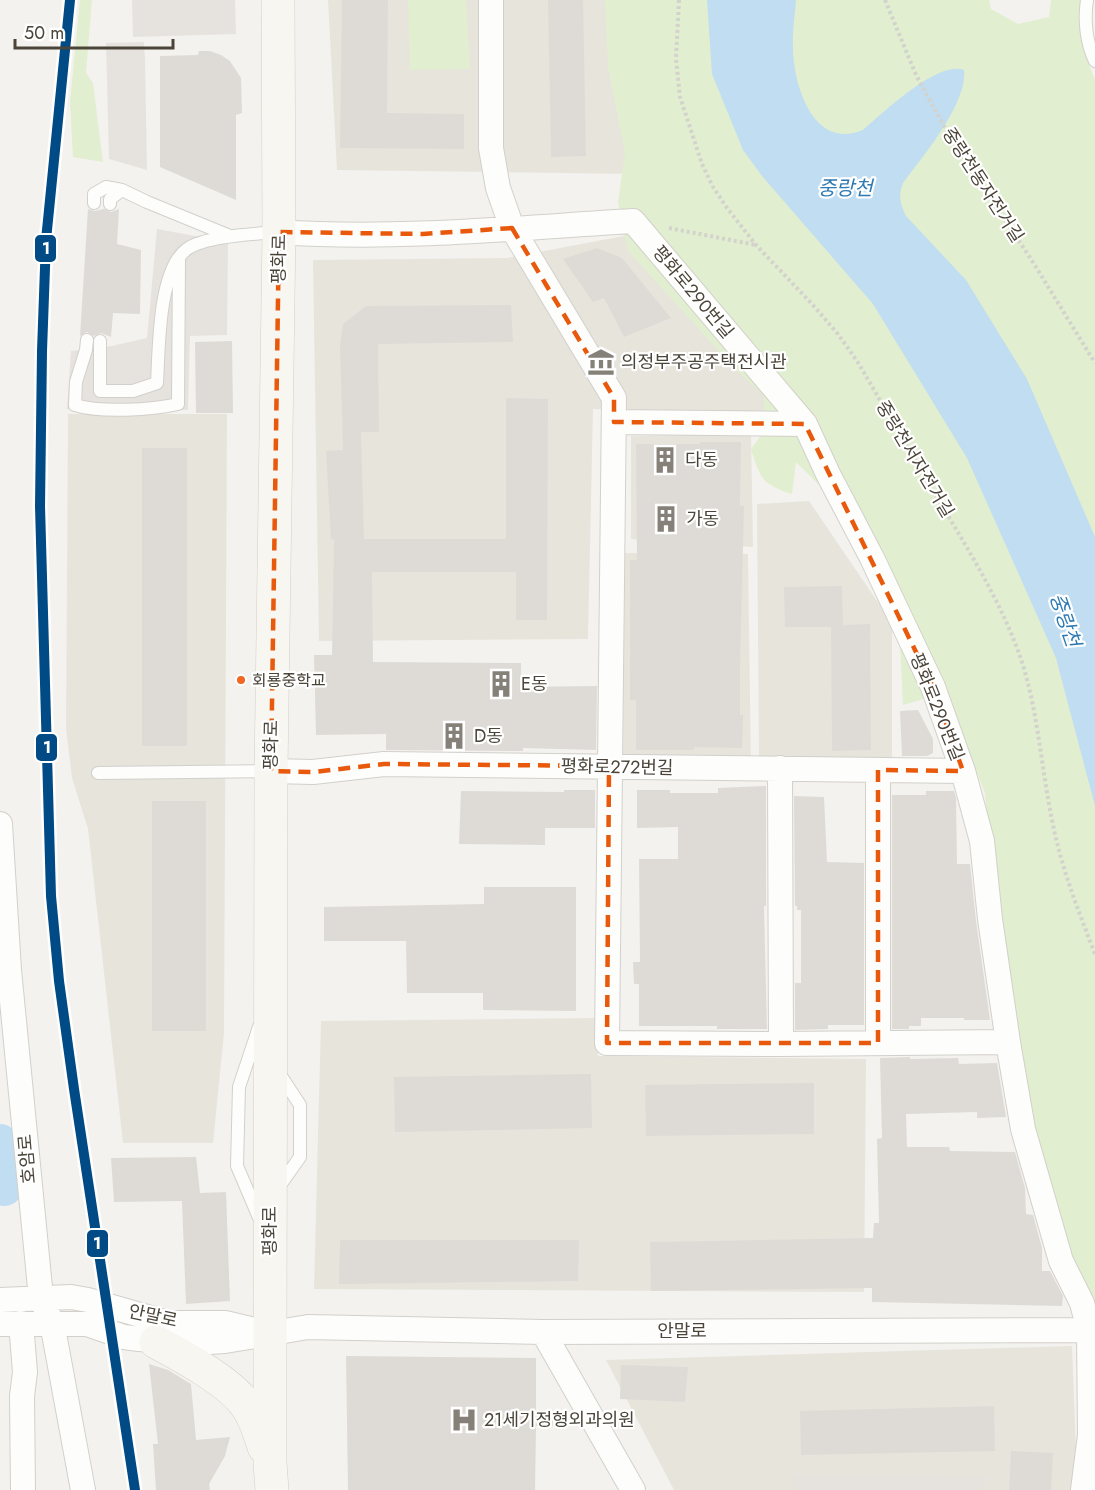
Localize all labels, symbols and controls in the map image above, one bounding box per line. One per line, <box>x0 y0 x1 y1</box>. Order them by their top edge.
scale bar <box>15 12 172 50</box>
text: 50 m <box>24 20 64 46</box>
street label: 중랑천동자전거길 <box>936 122 1030 248</box>
water label: 중랑천 <box>817 174 875 203</box>
line badge: 1 <box>34 234 57 263</box>
street label: 평화로 <box>266 234 292 284</box>
text: 1 <box>42 237 50 260</box>
street label: 평화로290번길 <box>646 240 740 344</box>
museum icon: 의정부주공주택전시관 <box>586 347 616 377</box>
place label: 의정부주공주택전시관 <box>621 349 787 375</box>
street label: 중랑천서자전거길 <box>870 396 960 522</box>
building icon: 다동 <box>650 445 680 475</box>
place label: 다동 <box>685 447 718 473</box>
building icon: 가동 <box>651 504 681 534</box>
place label: 가동 <box>686 506 719 532</box>
water label: 중랑천 <box>1042 589 1089 653</box>
street label: 평화로290번길 <box>904 649 970 765</box>
place label: 회룡중학교 <box>252 669 326 692</box>
building icon: E동 <box>486 669 516 699</box>
place label: E동 <box>521 671 547 697</box>
marker: 회룡중학교 <box>235 674 247 686</box>
street label: 평화로 <box>258 720 284 770</box>
building icon: D동 <box>439 721 469 751</box>
place label: D동 <box>474 723 503 749</box>
line badge: 1 <box>35 733 58 762</box>
text: 1 <box>43 736 51 759</box>
street label: 평화로272번길 <box>560 753 674 781</box>
street label: 호암로 <box>12 1133 42 1185</box>
street label: 평화로 <box>257 1206 283 1256</box>
line badge: 1 <box>86 1229 109 1258</box>
text: 1 <box>93 1232 101 1255</box>
street label: 안말로 <box>126 1298 180 1334</box>
street label: 안말로 <box>657 1318 707 1344</box>
hospital icon: 21세기정형외과의원 <box>449 1405 479 1435</box>
place label: 21세기정형외과의원 <box>484 1407 635 1433</box>

